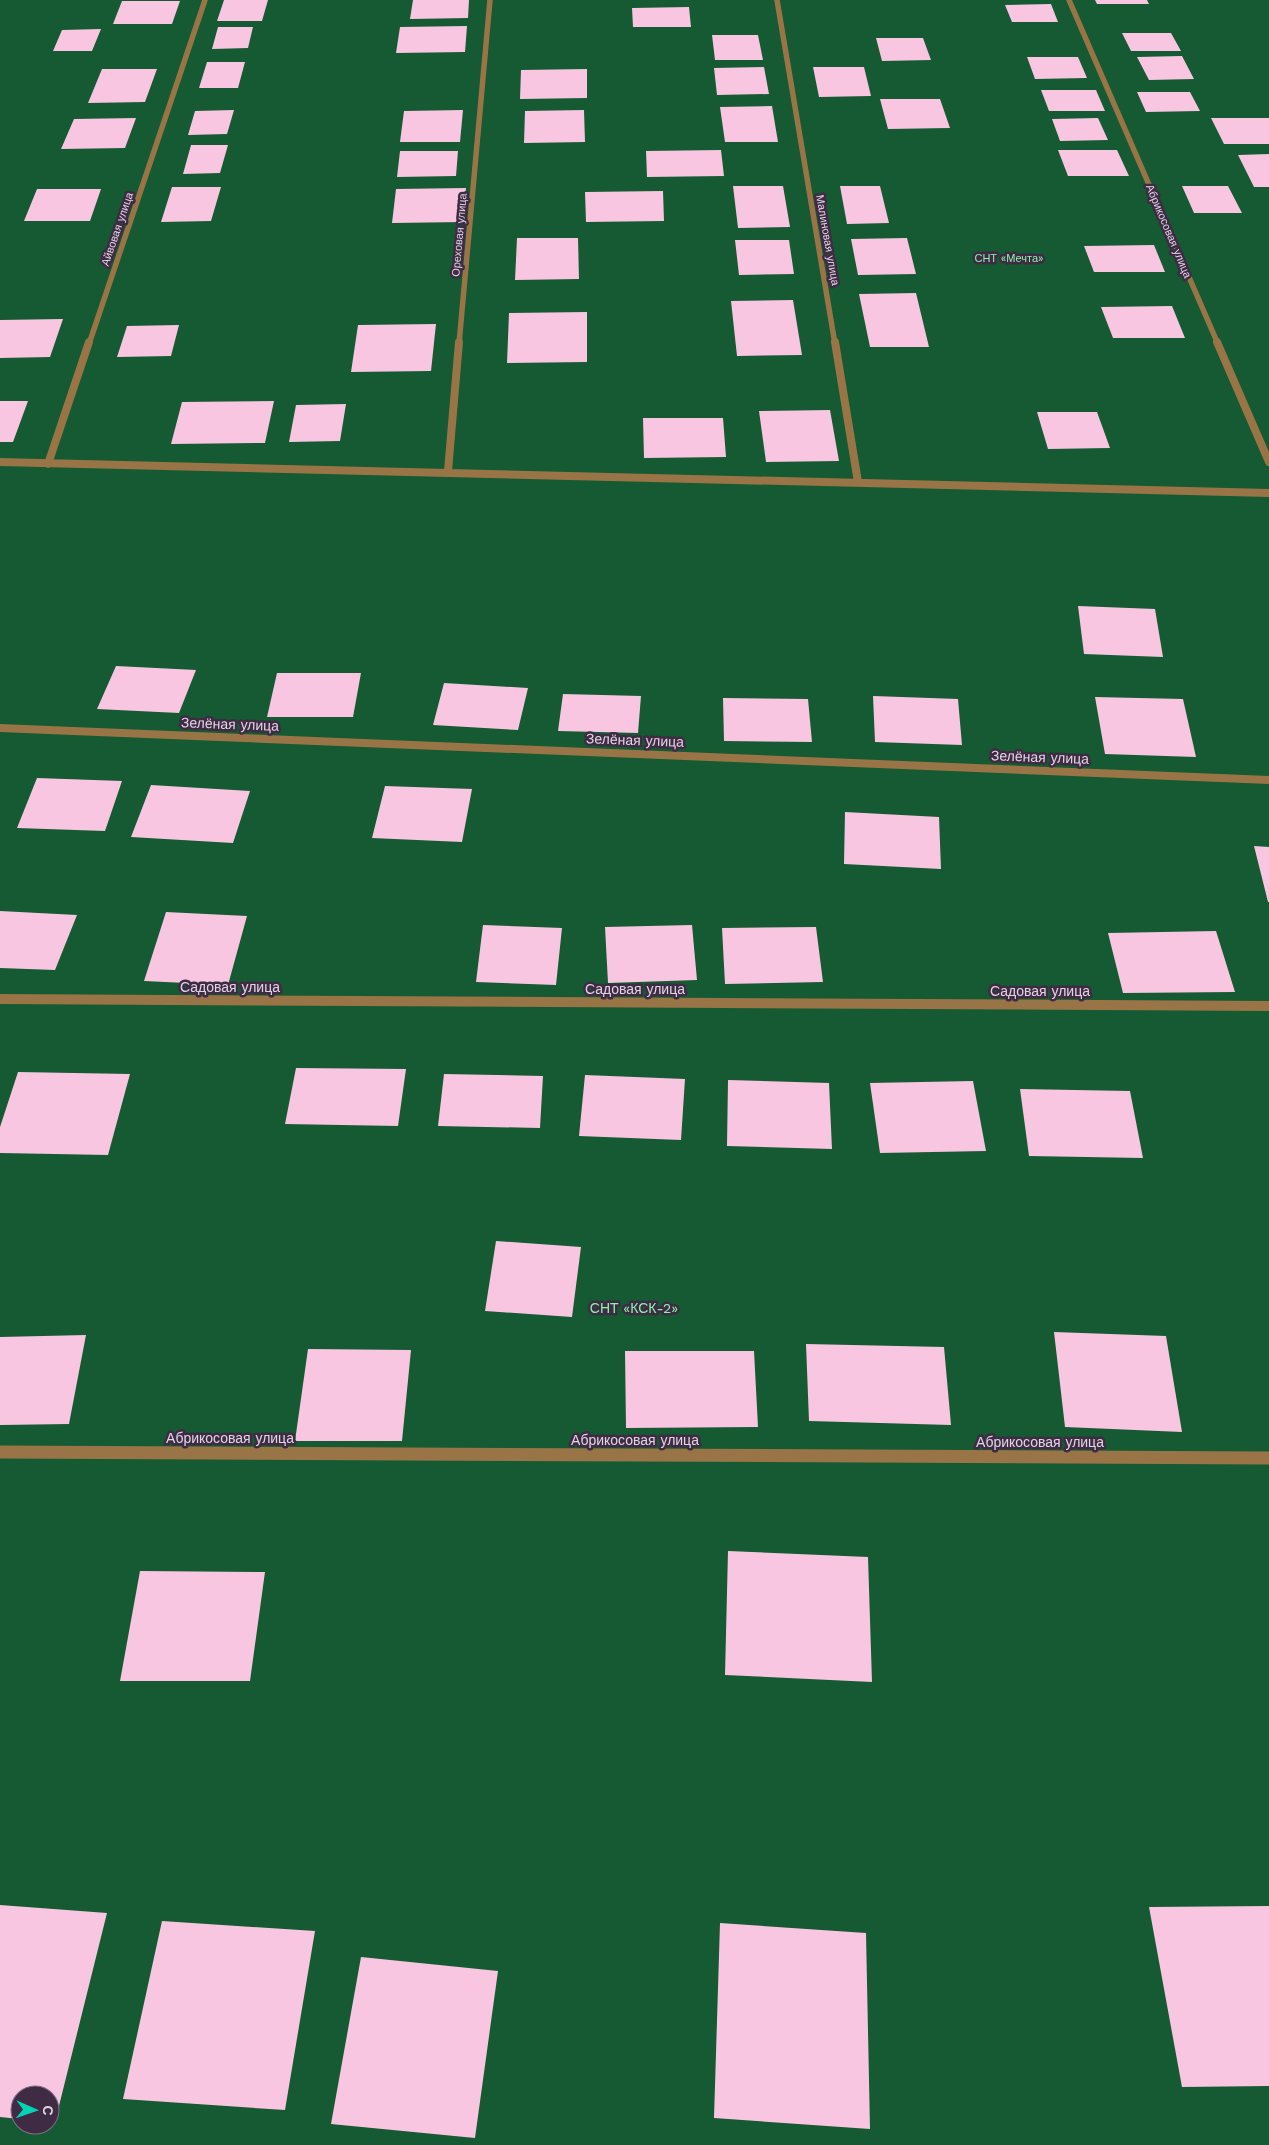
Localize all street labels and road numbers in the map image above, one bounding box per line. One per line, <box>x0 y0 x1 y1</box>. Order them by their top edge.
street label: Абрикосовая улица <box>1143 182 1194 281</box>
street label: Айвовая улица <box>99 190 136 268</box>
street label: Ореховая улица <box>449 192 470 277</box>
street label: Малиновая улица <box>813 194 842 287</box>
street label: Зелёная улица <box>181 714 280 734</box>
street label: Зелёная улица <box>586 730 685 750</box>
street label: Зелёная улица <box>991 747 1090 767</box>
street label: Садовая улица <box>180 979 280 995</box>
street label: Садовая улица <box>585 981 685 997</box>
street label: Садовая улица <box>990 983 1090 999</box>
street label: Абрикосовая улица <box>166 1430 294 1446</box>
street label: Абрикосовая улица <box>571 1432 699 1448</box>
street label: Абрикосовая улица <box>976 1434 1104 1450</box>

